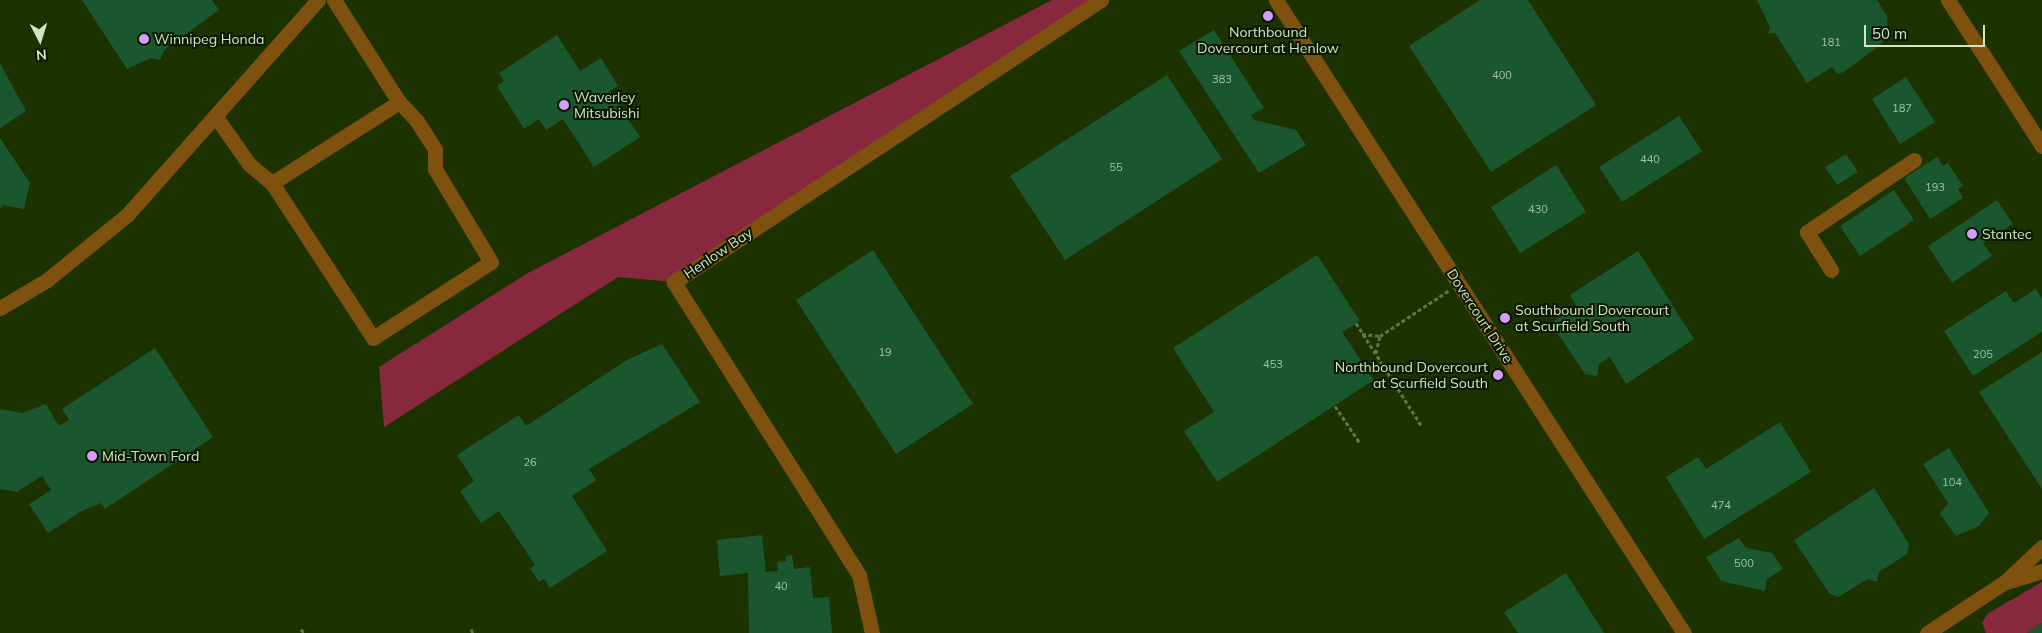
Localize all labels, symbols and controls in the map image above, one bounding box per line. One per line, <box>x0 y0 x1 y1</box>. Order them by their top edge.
marker: Northbound Dovercourt at Henlow <box>1262 10 1274 22</box>
north arrow <box>15 15 65 65</box>
scale bar <box>1867 15 1988 47</box>
place label: Northbound Dovercourt at Henlow <box>1197 24 1339 56</box>
text: 50 m <box>1872 24 1907 43</box>
place label: Winnipeg Honda <box>154 31 264 47</box>
marker: Winnipeg Honda <box>138 33 150 45</box>
house number: 181 <box>1821 35 1841 49</box>
text: N <box>35 46 47 64</box>
house number: 400 <box>1492 68 1512 82</box>
house number: 383 <box>1212 72 1232 86</box>
place label: Waverley Mitsubishi <box>574 89 639 121</box>
marker: Waverley Mitsubishi <box>558 99 570 111</box>
house number: 187 <box>1892 101 1912 115</box>
house number: 440 <box>1640 152 1660 166</box>
house number: 55 <box>1109 160 1123 174</box>
house number: 193 <box>1925 180 1945 194</box>
house number: 430 <box>1528 202 1548 216</box>
street label: Henlow Bay <box>681 224 755 282</box>
place label: Stantec <box>1982 226 2032 242</box>
marker: Stantec <box>1966 228 1978 240</box>
street label: Dovercourt Drive <box>1443 266 1517 366</box>
place label: Southbound Dovercourt at Scurfield South <box>1515 302 1669 334</box>
marker: Southbound Dovercourt at Scurfield South <box>1499 312 1511 324</box>
house number: 19 <box>878 345 892 359</box>
house number: 205 <box>1973 347 1993 361</box>
house number: 453 <box>1263 357 1283 371</box>
place label: Northbound Dovercourt at Scurfield South <box>1335 359 1488 392</box>
marker: Northbound Dovercourt at Scurfield South <box>1492 369 1504 381</box>
place label: Mid-Town Ford <box>102 448 199 464</box>
marker: Mid-Town Ford <box>86 450 98 462</box>
house number: 26 <box>523 455 537 469</box>
house number: 104 <box>1942 475 1962 489</box>
house number: 474 <box>1711 498 1731 512</box>
house number: 500 <box>1734 556 1754 570</box>
house number: 40 <box>774 579 788 593</box>

